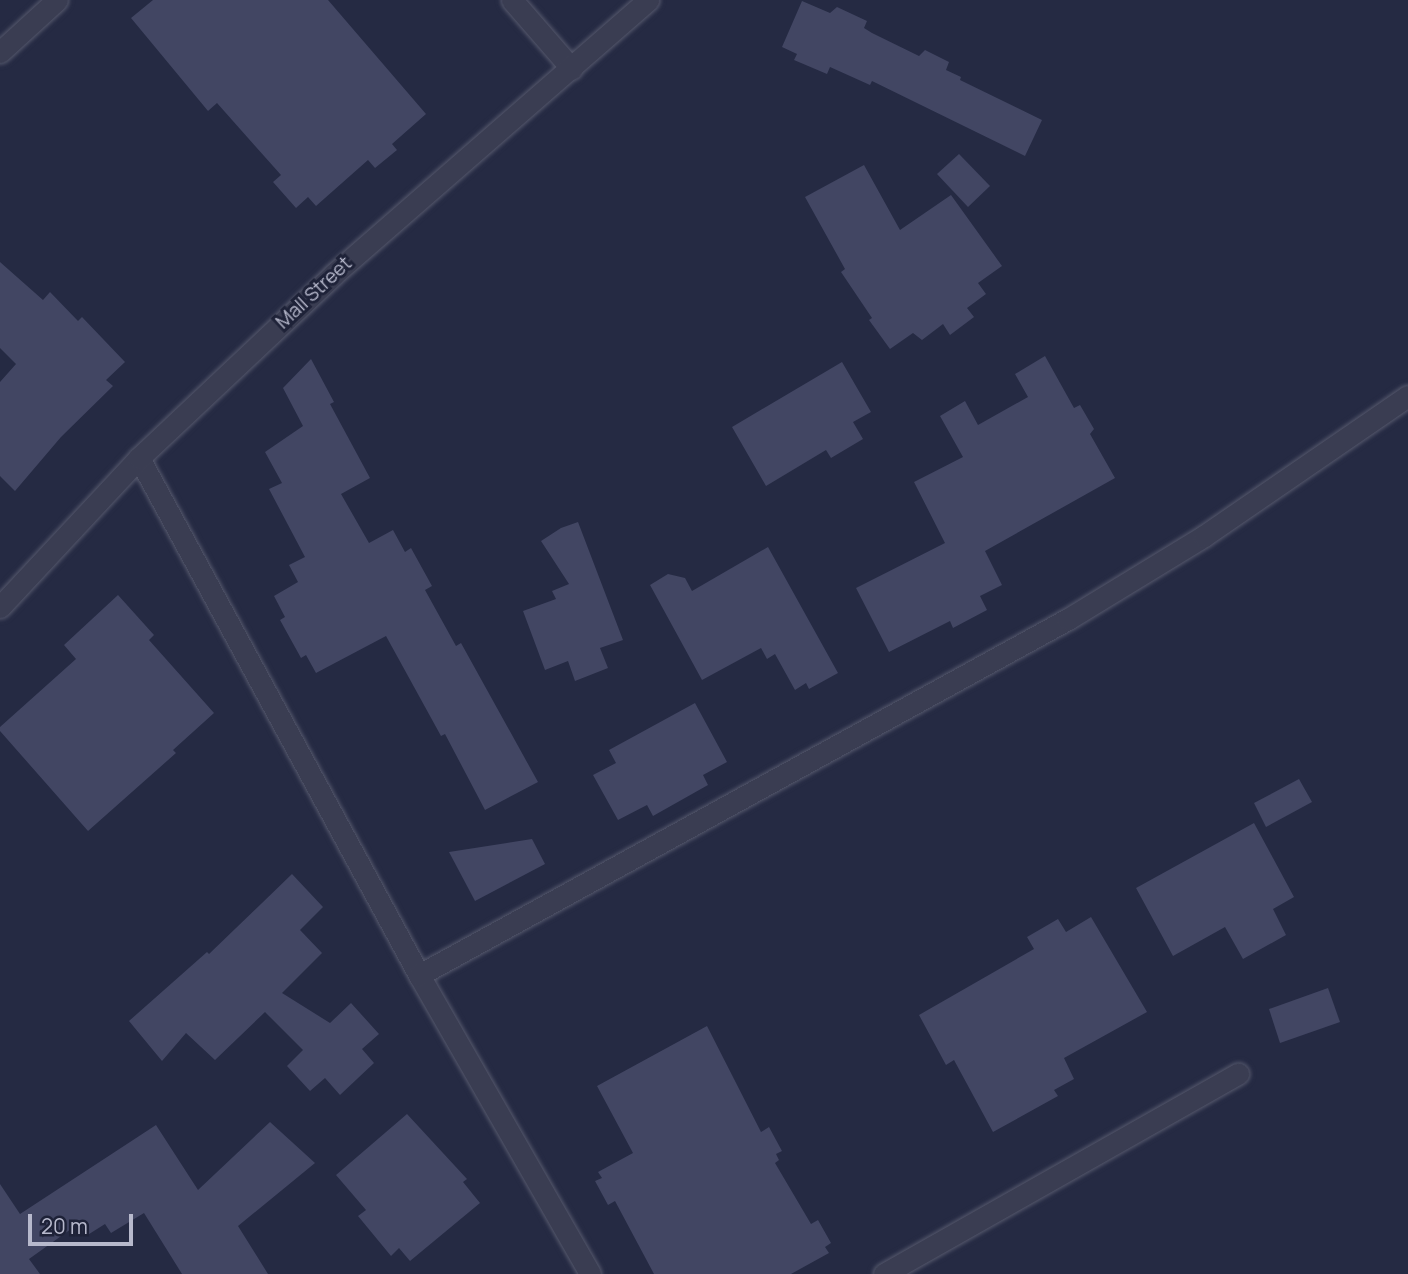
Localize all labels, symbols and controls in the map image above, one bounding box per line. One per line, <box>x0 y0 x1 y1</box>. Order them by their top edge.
street label: Mall Street <box>271 252 357 334</box>
scale bar <box>32 1200 136 1244</box>
text: 20 m <box>41 1212 88 1240</box>

